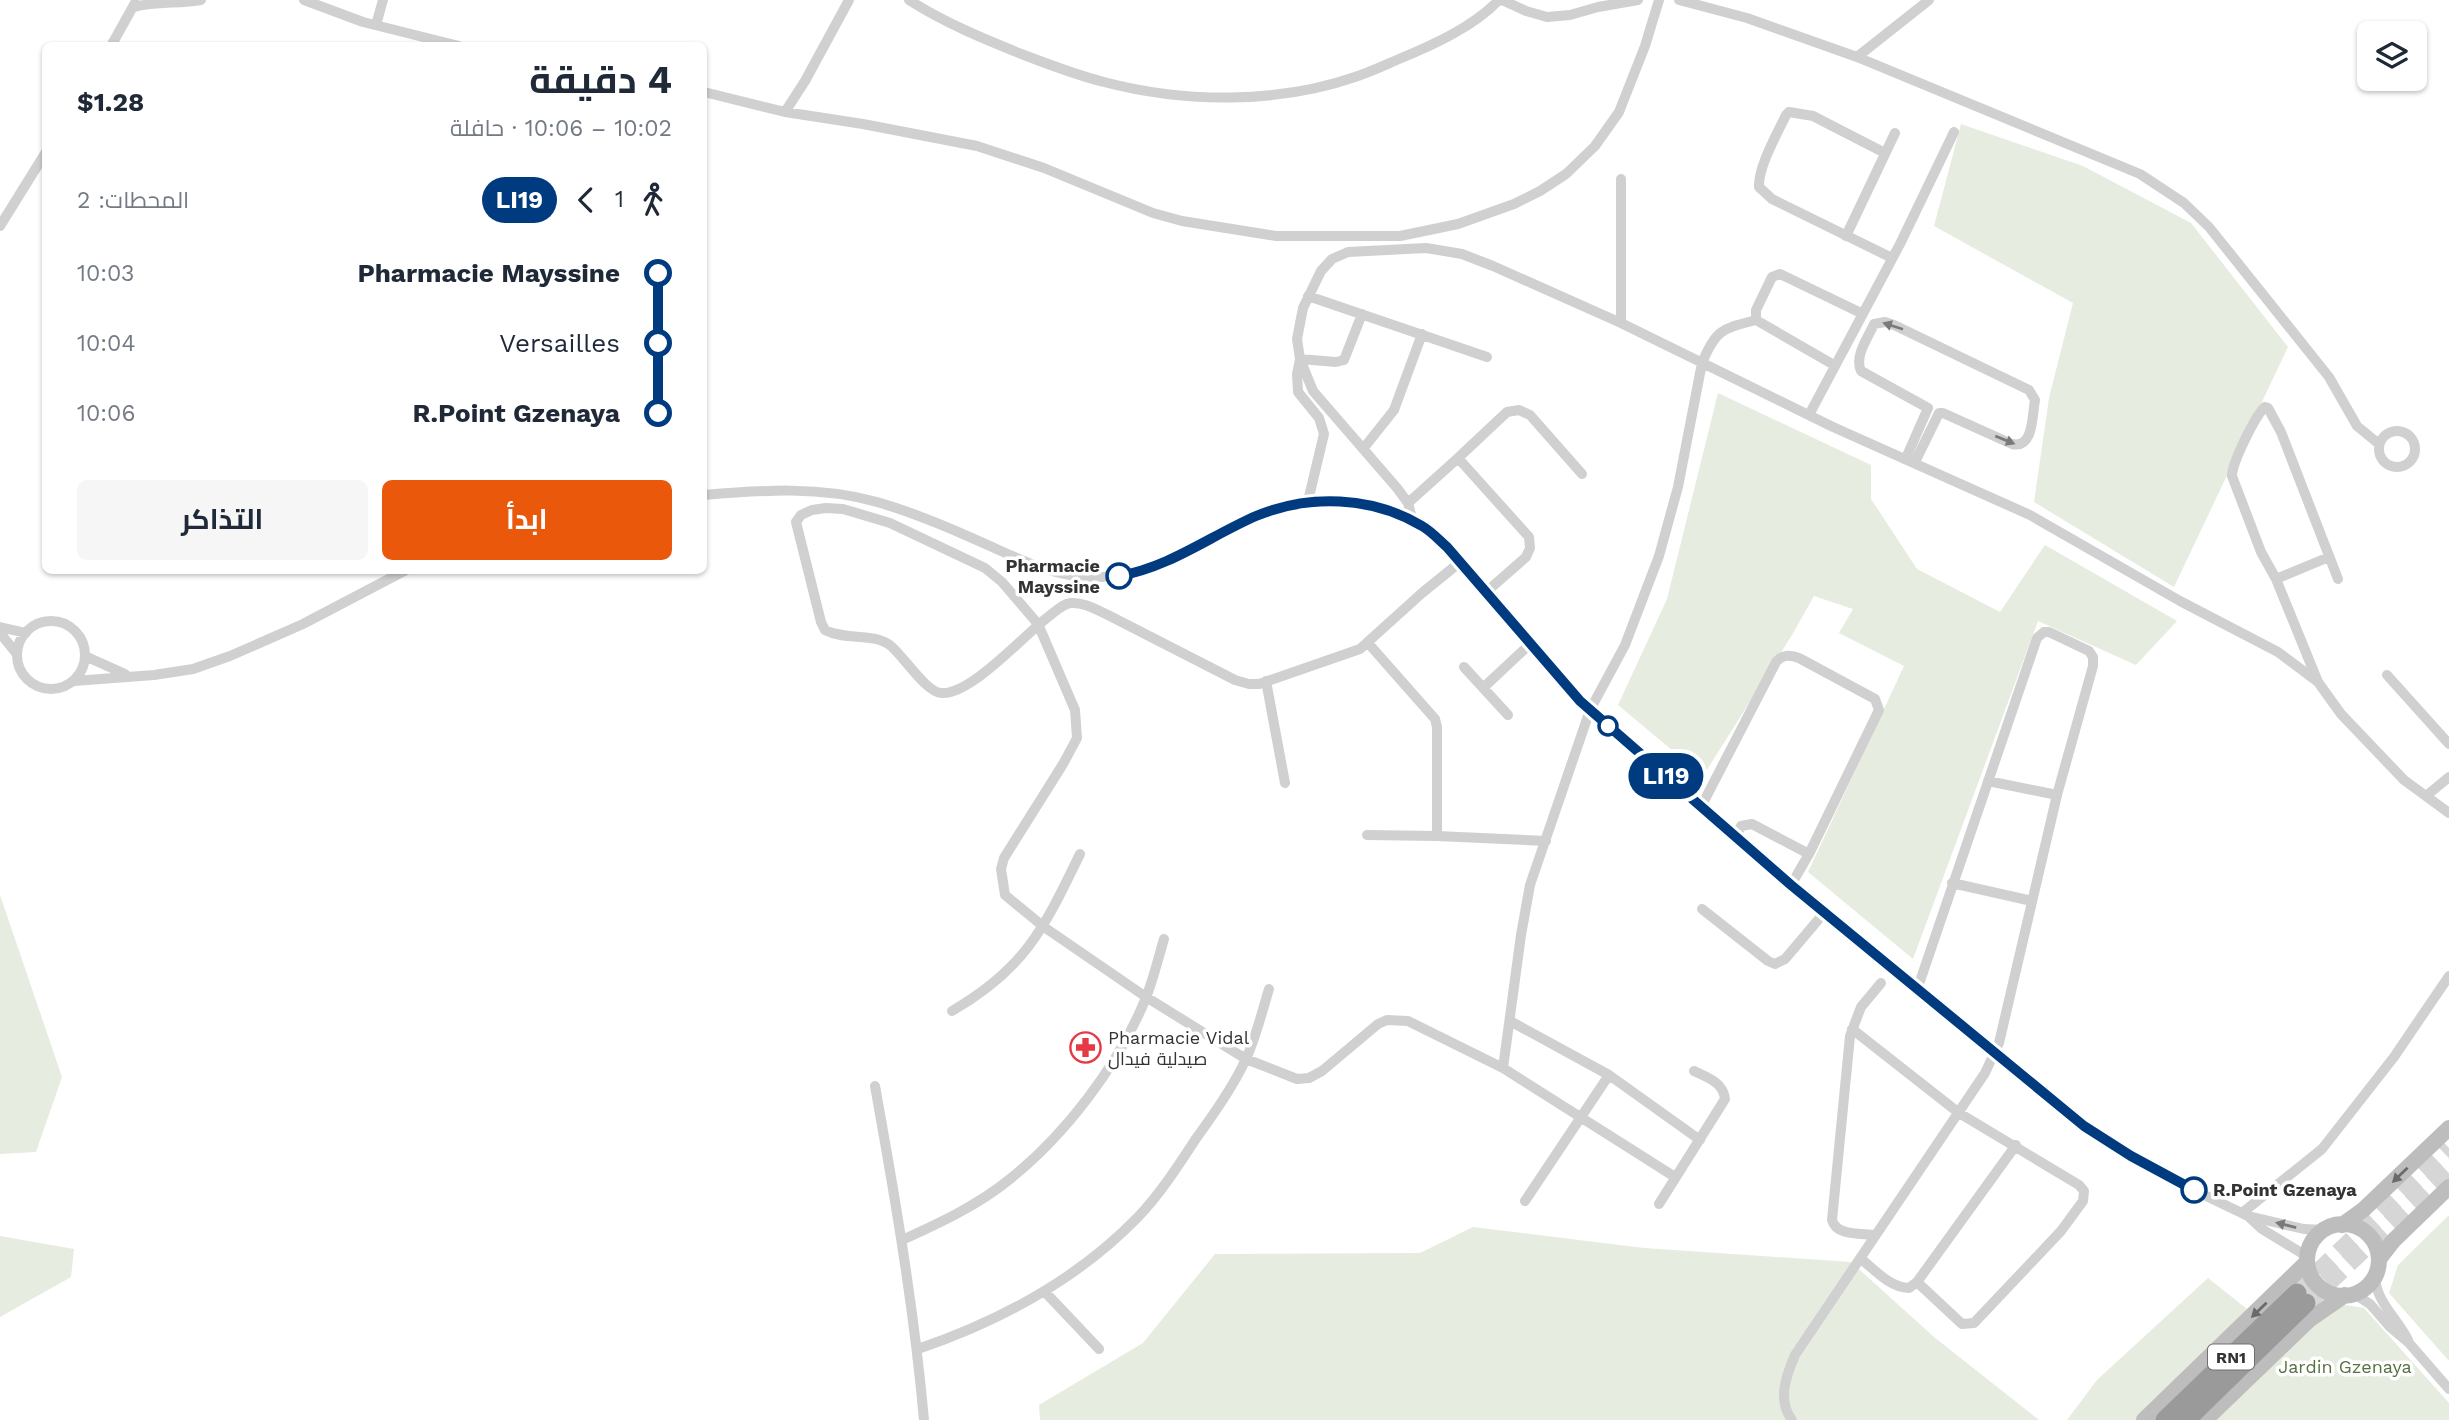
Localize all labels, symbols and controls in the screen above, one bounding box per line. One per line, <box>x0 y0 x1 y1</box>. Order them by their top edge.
map controls <box>2357 21 2427 91</box>
button: layers <box>2357 21 2427 91</box>
text: 4 دقيقة <box>529 58 672 102</box>
text: $1.28 <box>77 87 144 117</box>
text: 10:02 – 10:06 · حافلة <box>450 115 672 142</box>
icon: back <box>567 181 605 219</box>
icon: walk <box>634 181 672 219</box>
text: LI19 <box>496 186 543 214</box>
text: 1 <box>615 186 624 213</box>
text: المحطات: 2 <box>77 187 189 214</box>
text: Pharmacie Mayssine <box>357 258 620 288</box>
text: 10:03 <box>77 260 134 287</box>
one-way arrow <box>1882 320 1903 331</box>
text: Versailles <box>499 328 620 358</box>
text: 10:04 <box>77 330 135 357</box>
text: R.Point Gzenaya <box>412 398 620 428</box>
text: 10:06 <box>77 400 135 427</box>
one-way arrow <box>1995 435 2016 446</box>
button: التذاكر <box>77 480 368 560</box>
button: ابدأ <box>382 480 672 560</box>
place label: Pharmacie Mayssine <box>1005 555 1100 597</box>
marker: Pharmacie Mayssine <box>1106 563 1132 589</box>
unlabelled marker <box>1598 716 1618 736</box>
line badge: LI19 <box>1617 753 1715 799</box>
text: LI19 <box>1642 762 1690 790</box>
place label: Pharmacie Vidal صيدلية فيدال <box>1108 1027 1250 1070</box>
pharmacy icon: Pharmacie Vidal صيدلية فيدال <box>1068 1031 1102 1065</box>
one-way arrow <box>2391 1167 2408 1184</box>
marker: R.Point Gzenaya <box>2181 1177 2207 1203</box>
place label: R.Point Gzenaya <box>2213 1179 2357 1200</box>
one-way arrow <box>2275 1219 2296 1229</box>
one-way arrow <box>2251 1301 2268 1317</box>
road number: RN1 <box>2208 1344 2254 1370</box>
park label: Jardin Gzenaya <box>2278 1356 2412 1377</box>

